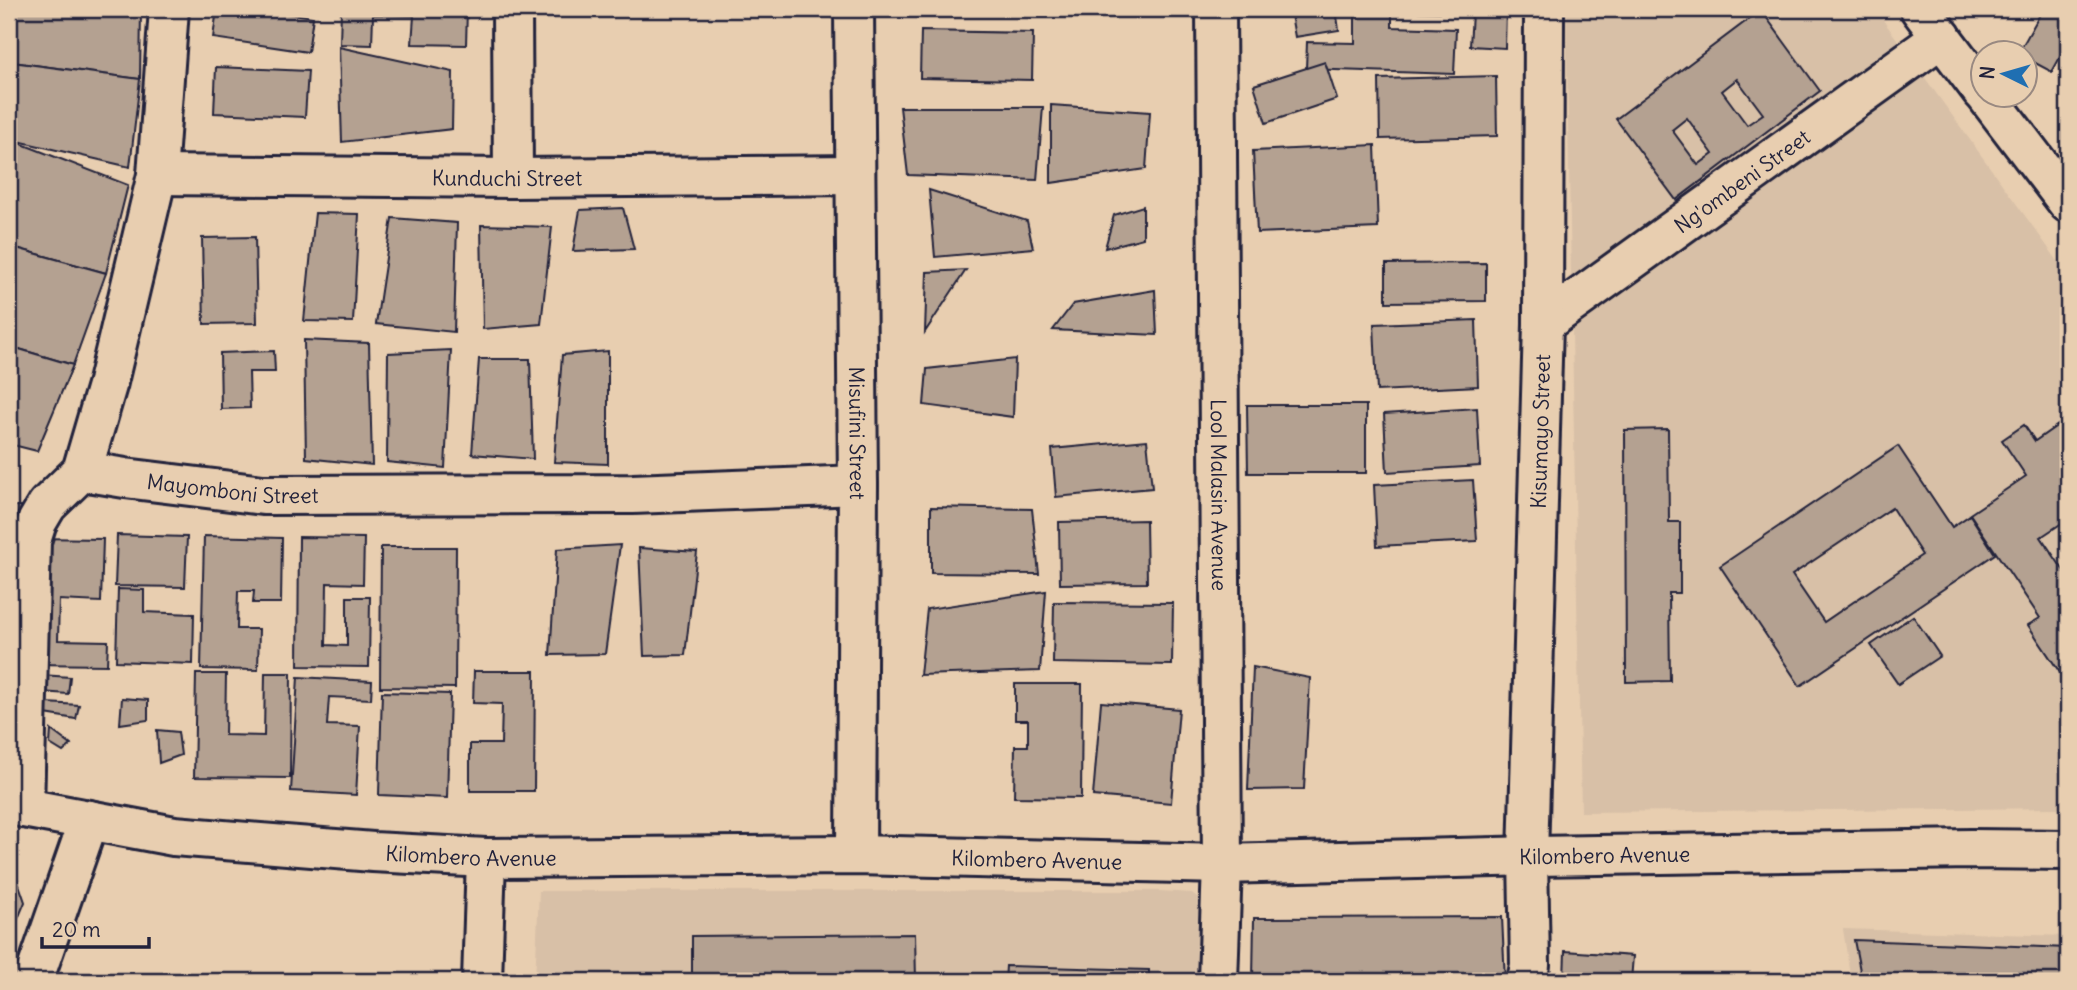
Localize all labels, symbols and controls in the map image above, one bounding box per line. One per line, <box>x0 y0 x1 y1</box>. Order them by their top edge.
north arrow <box>1968 38 2038 108</box>
text: N <box>1975 65 2000 80</box>
street label: Ng'ombeni Street <box>1669 123 1815 239</box>
street label: Kunduchi Street <box>432 164 582 192</box>
street label: Kisumayo Street <box>1524 354 1556 509</box>
street label: Misufini Street <box>844 366 872 500</box>
street label: Lool Malasin Avenue <box>1205 399 1234 591</box>
street label: Mayomboni Street <box>145 467 319 509</box>
street label: Kilombero Avenue <box>385 839 557 871</box>
street label: Kilombero Avenue <box>1519 840 1690 870</box>
street label: Kilombero Avenue <box>951 844 1123 875</box>
scale bar <box>42 906 149 950</box>
text: 20 m <box>52 916 101 943</box>

